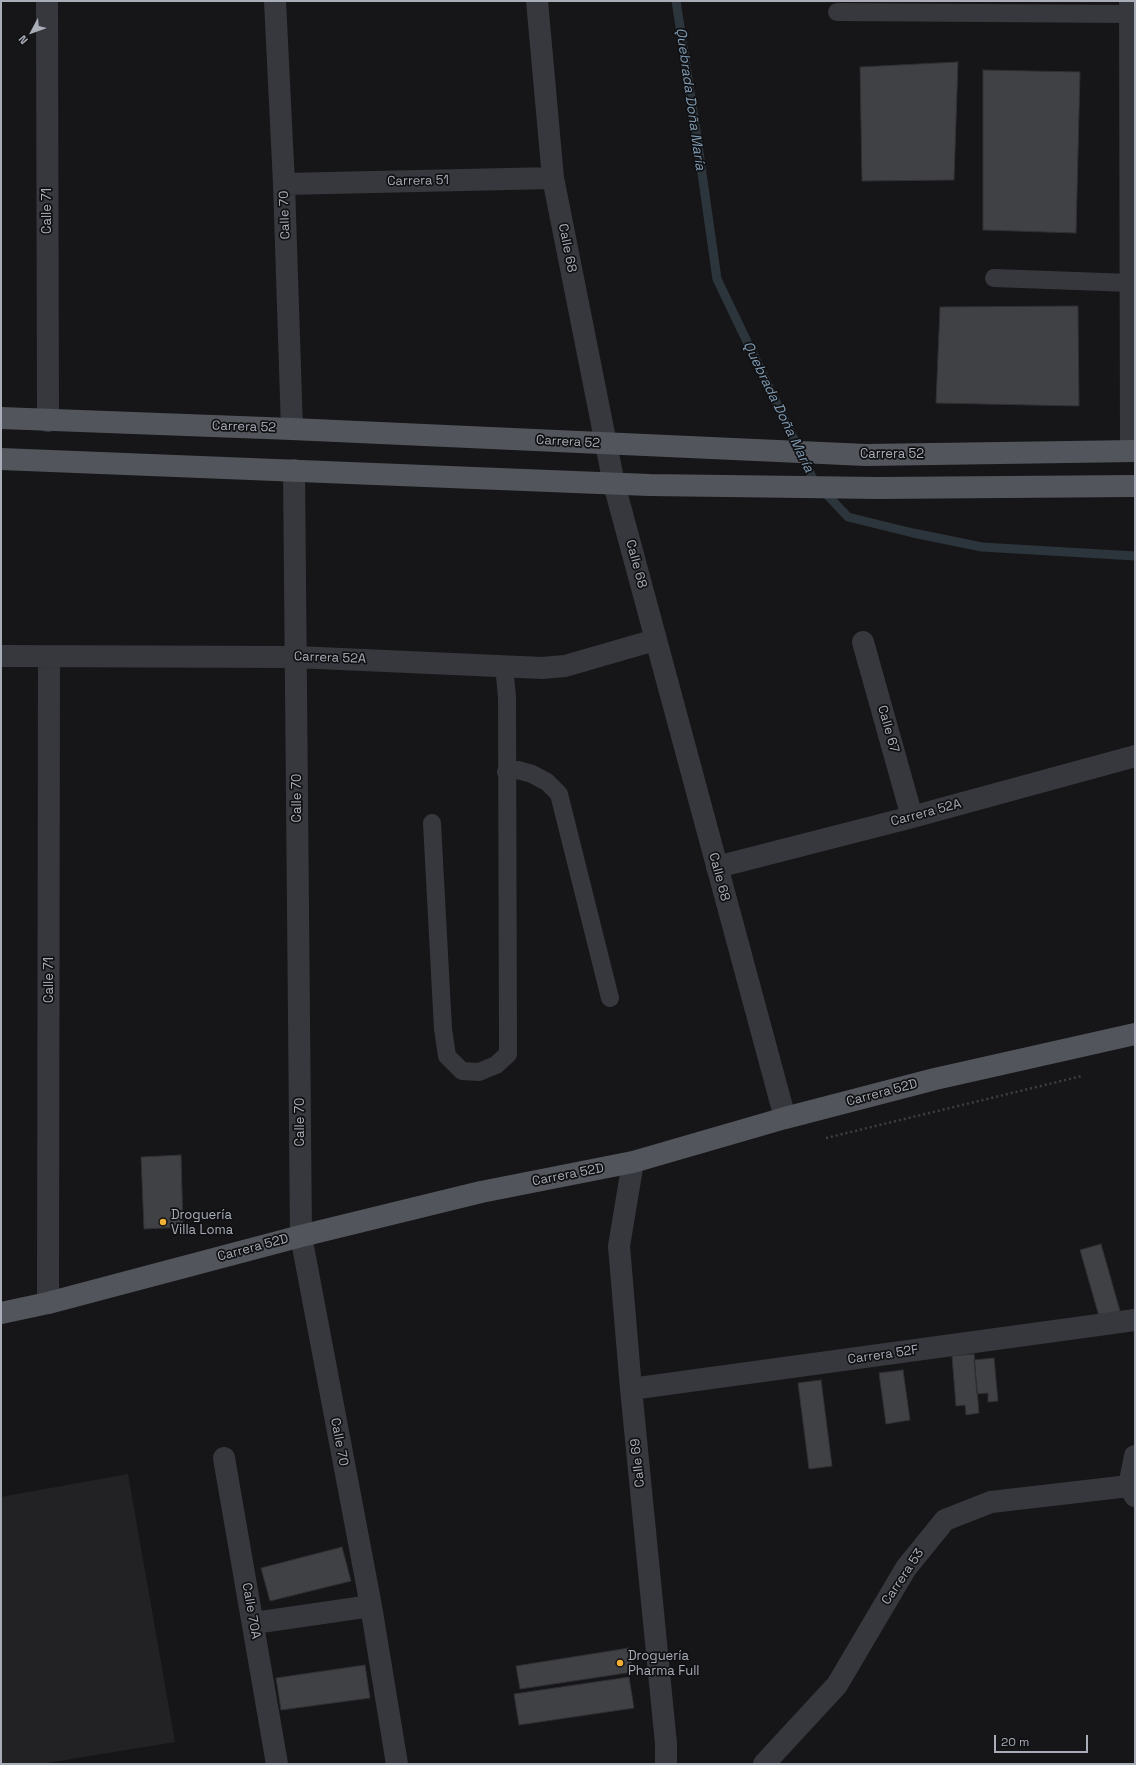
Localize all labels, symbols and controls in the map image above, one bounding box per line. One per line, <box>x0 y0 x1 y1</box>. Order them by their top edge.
north arrow <box>12 12 52 52</box>
water label: Quebrada Doña María <box>672 27 708 171</box>
text: N <box>15 32 31 47</box>
street label: Carrera 51 <box>387 173 449 189</box>
street label: Calle 71 <box>39 188 55 234</box>
street label: Calle 70 <box>276 190 294 240</box>
street label: Calle 68 <box>555 222 579 274</box>
water label: Quebrada Doña María <box>739 339 817 475</box>
street label: Carrera 52 <box>212 418 276 436</box>
street label: Carrera 52 <box>536 433 600 451</box>
street label: Carrera 52 <box>860 446 924 462</box>
street label: Calle 68 <box>622 538 650 590</box>
street label: Carrera 52A <box>294 649 366 667</box>
street label: Calle 67 <box>874 704 902 754</box>
street label: Calle 70 <box>289 774 305 822</box>
street label: Carrera 52A <box>889 796 963 830</box>
street label: Calle 68 <box>705 851 733 903</box>
street label: Calle 71 <box>41 957 57 1003</box>
street label: Carrera 52D <box>845 1076 919 1110</box>
street label: Calle 70 <box>292 1098 308 1146</box>
street label: Carrera 52D <box>531 1160 605 1190</box>
place label: Droguería Villa Loma <box>171 1207 233 1238</box>
marker: Droguería Villa Loma <box>158 1217 168 1227</box>
street label: Carrera 52D <box>216 1231 290 1265</box>
street label: Carrera 52F <box>847 1342 919 1368</box>
street label: Calle 70 <box>327 1417 351 1467</box>
street label: Calle 69 <box>628 1438 648 1488</box>
street label: Carrera 53 <box>879 1546 927 1608</box>
street label: Calle 70A <box>238 1582 264 1640</box>
place label: Droguería Pharma Full <box>628 1648 699 1679</box>
marker: Droguería Pharma Full <box>615 1658 625 1668</box>
scale bar <box>996 1727 1090 1753</box>
text: 20 m <box>1001 1734 1029 1750</box>

